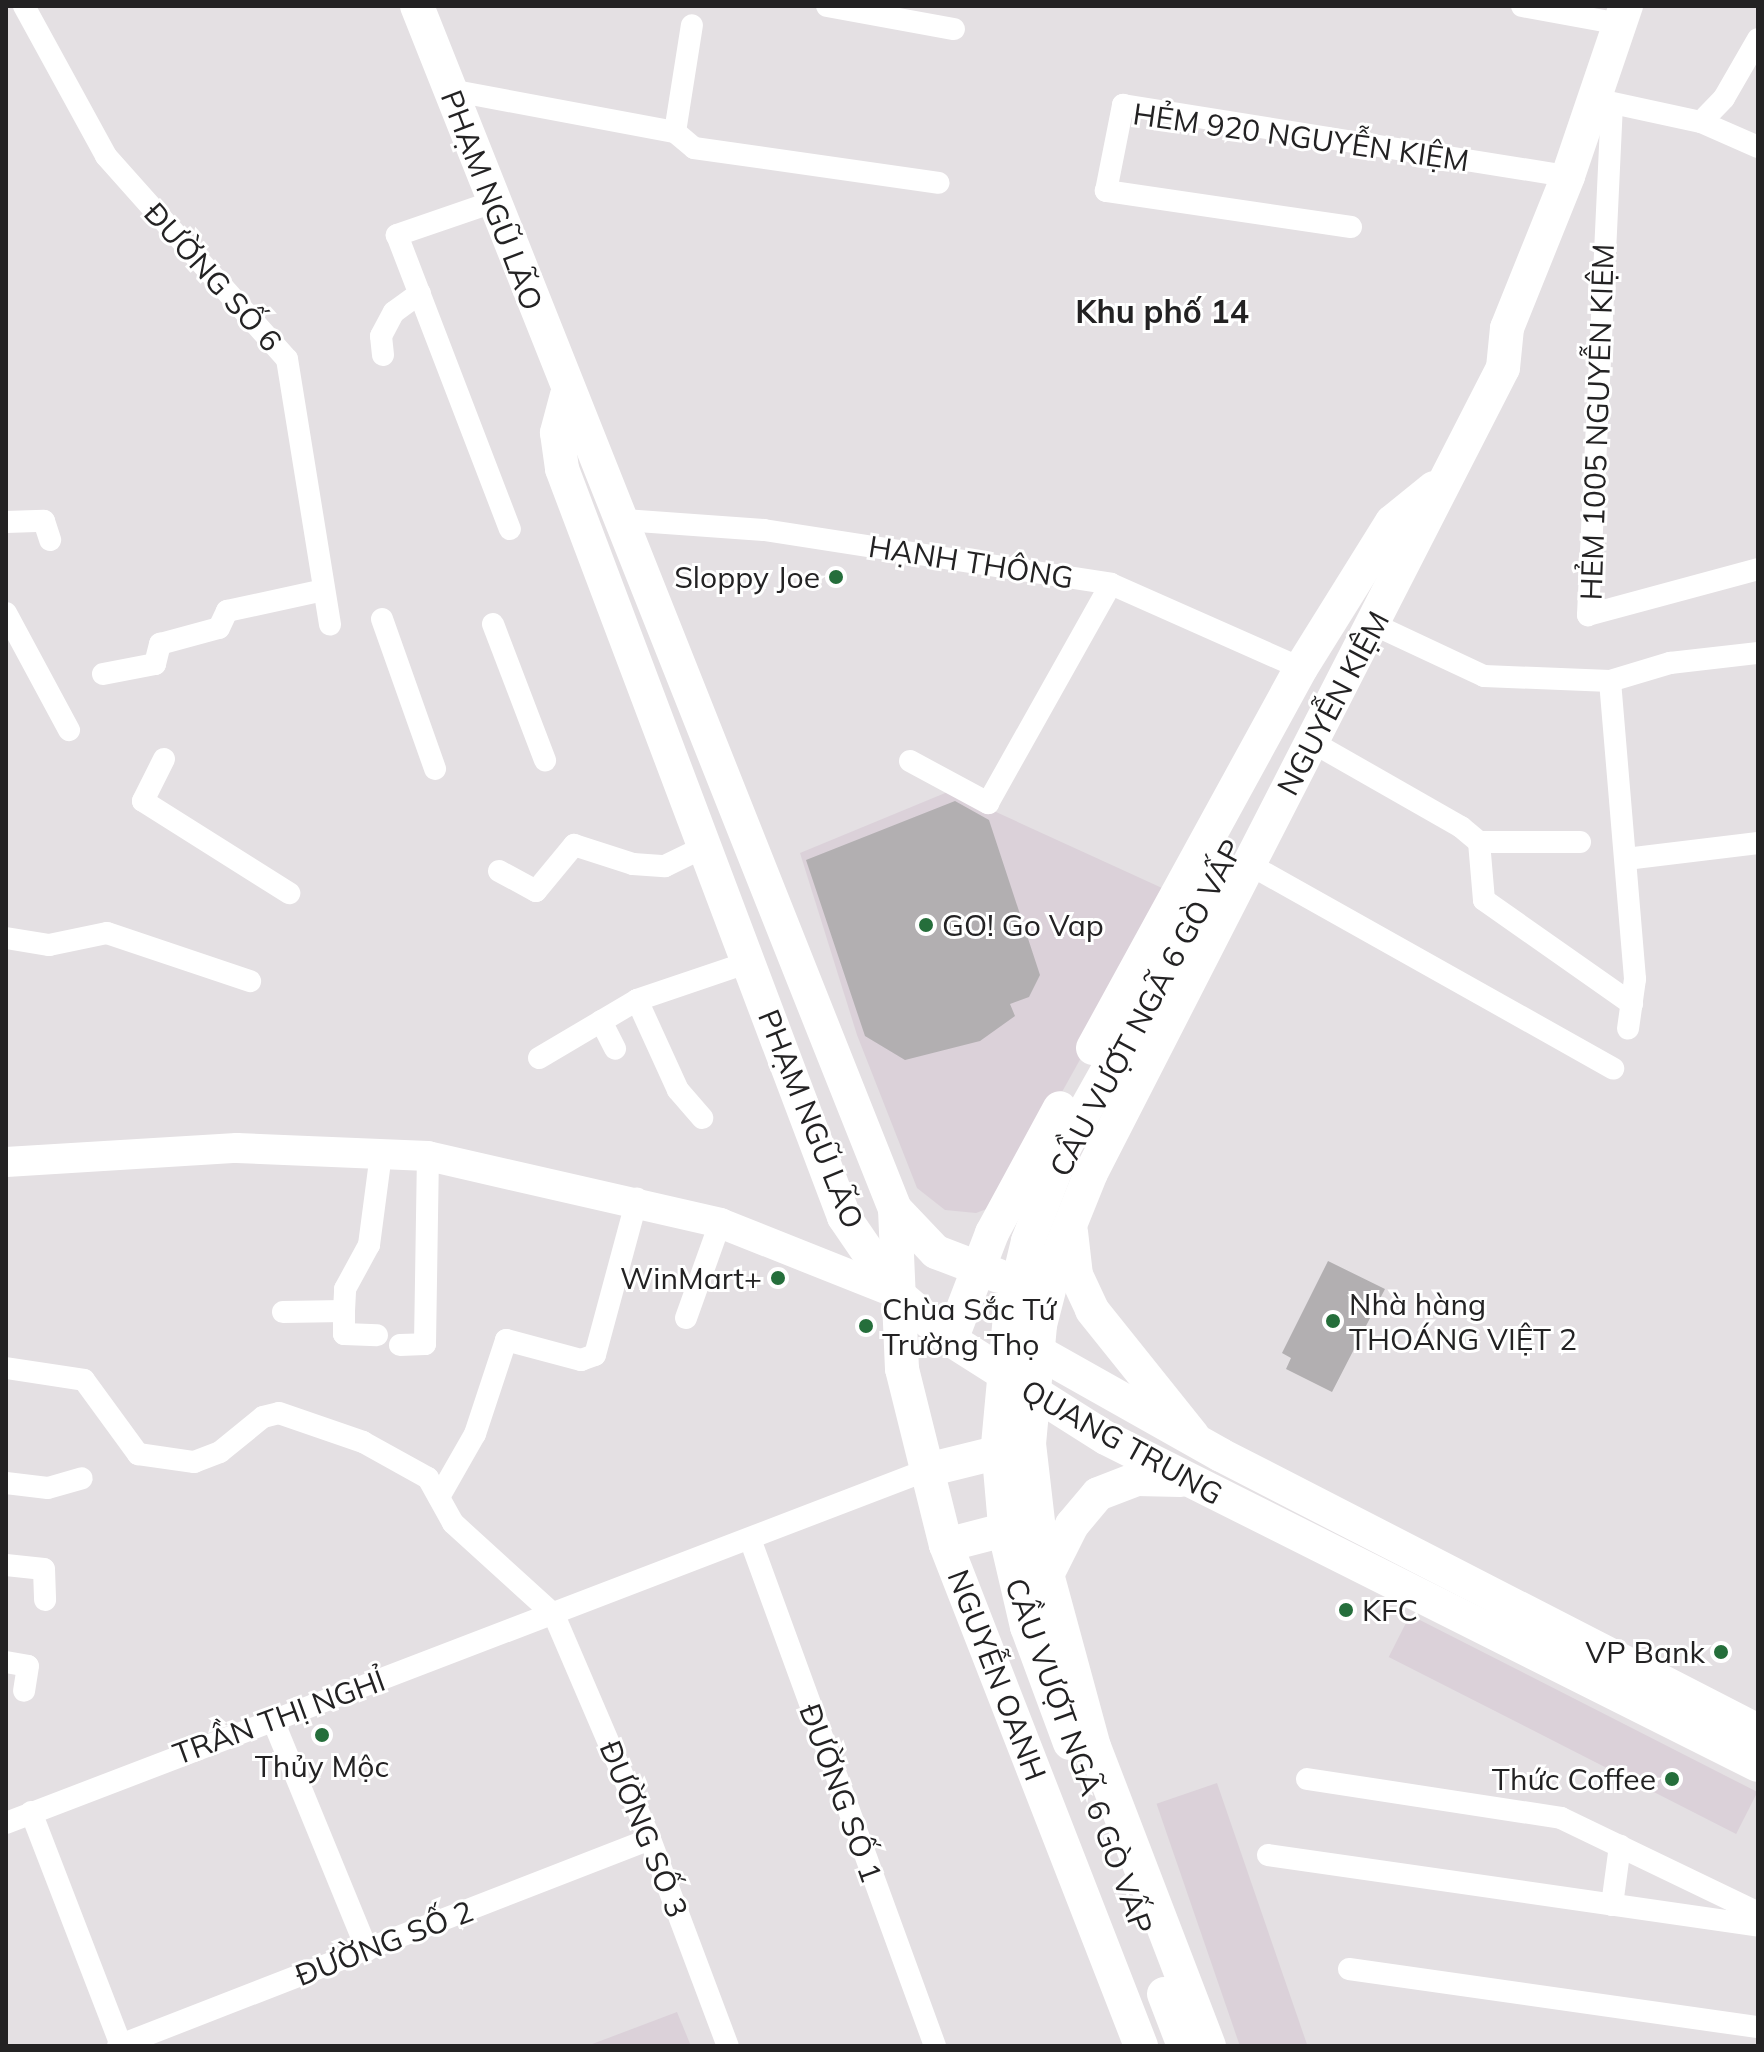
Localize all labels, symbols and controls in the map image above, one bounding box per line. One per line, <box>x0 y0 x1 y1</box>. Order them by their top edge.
street label: PHẠM NGŨ LÃO <box>433 85 551 315</box>
street label: HẺM 920 NGUYỄN KIỆM <box>1131 96 1471 178</box>
street label: ĐƯỜNG SỐ 6 <box>137 195 289 359</box>
street label: HẺM 1005 NGUYỄN KIỆM <box>1573 243 1621 601</box>
district label: Khu phố 14 <box>1075 292 1249 330</box>
street label: HẠNH THÔNG <box>866 528 1076 596</box>
place label: Sloppy Joe <box>674 559 820 595</box>
marker: Sloppy Joe <box>827 568 845 586</box>
street label: NGUYỄN KIỆM <box>1269 605 1397 801</box>
street label: CẦU VƯỢT NGÃ 6 GÒ VẤP <box>1042 834 1250 1182</box>
place label: GO! Go Vap <box>942 907 1104 943</box>
marker: GO! Go Vap <box>917 916 935 934</box>
street label: PHẠM NGŨ LÃO <box>751 1004 871 1234</box>
place label: WinMart+ <box>620 1260 762 1296</box>
marker: WinMart+ <box>769 1269 787 1287</box>
place label: Nhà hàng THOÁNG VIỆT 2 <box>1349 1286 1577 1356</box>
place label: Chùa Sắc Tứ Trường Thọ <box>882 1291 1056 1362</box>
marker: Nhà hàng THOÁNG VIỆT 2 <box>1324 1312 1342 1330</box>
marker: Chùa Sắc Tứ Trường Thọ <box>857 1317 875 1335</box>
street label: QUANG TRUNG <box>1015 1372 1229 1512</box>
street label: NGUYỄN OANH <box>940 1564 1054 1786</box>
street label: CẦU VƯỢT NGÃ 6 GÒ VẤP <box>998 1573 1160 1939</box>
place label: KFC <box>1362 1592 1418 1628</box>
marker: KFC <box>1337 1601 1355 1619</box>
place label: VP Bank <box>1585 1634 1705 1670</box>
marker: VP Bank <box>1712 1643 1730 1661</box>
street label: TRẦN THỊ NGHỈ <box>168 1662 390 1772</box>
street label: ĐƯỜNG SỐ 1 <box>792 1699 890 1887</box>
marker: Thủy Mộc <box>313 1726 331 1744</box>
street label: ĐƯỜNG SỐ 3 <box>592 1735 696 1923</box>
place label: Thủy Mộc <box>255 1748 389 1784</box>
place label: Thức Coffee <box>1492 1761 1656 1797</box>
marker: Thức Coffee <box>1663 1770 1681 1788</box>
street label: ĐƯỜNG SỐ 2 <box>290 1893 478 1993</box>

